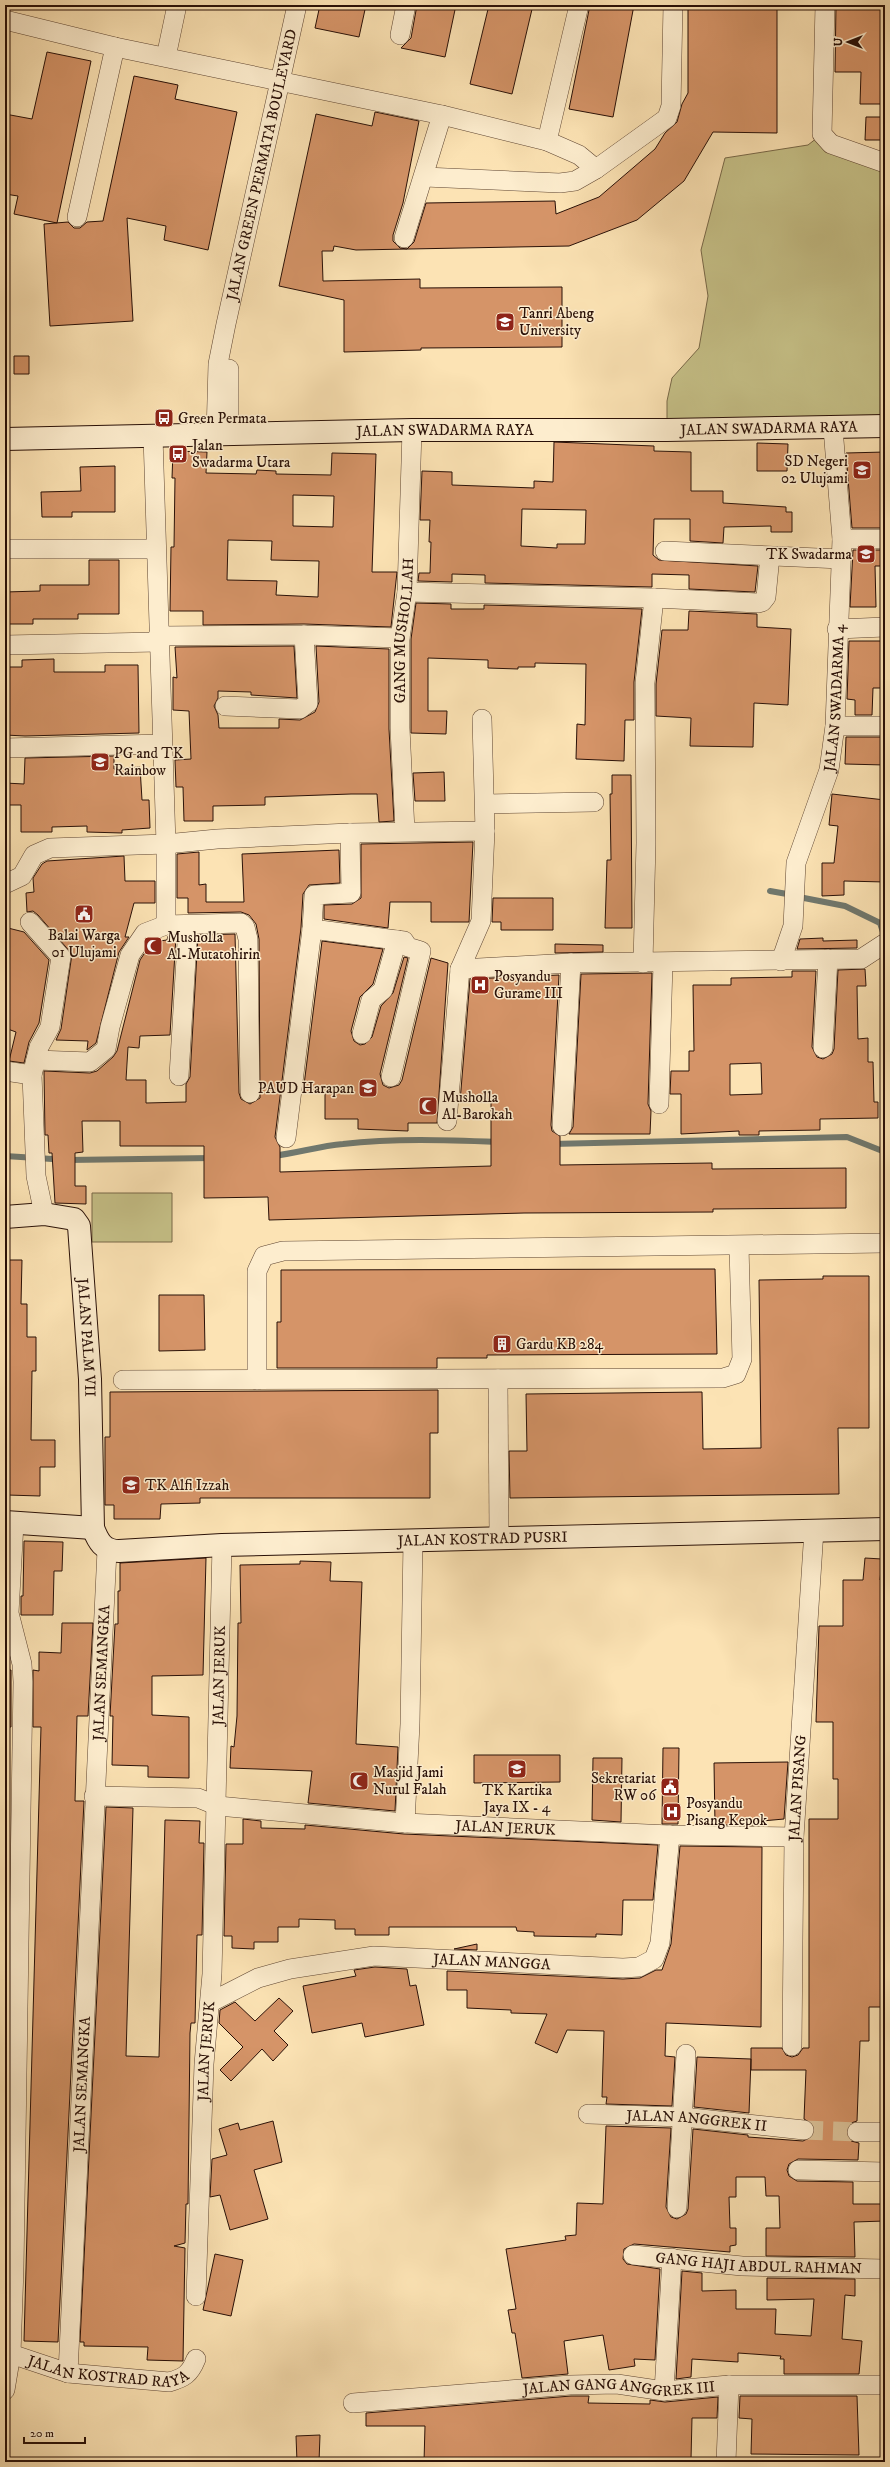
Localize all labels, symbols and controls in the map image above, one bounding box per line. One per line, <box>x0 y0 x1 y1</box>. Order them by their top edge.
north arrow <box>828 22 868 62</box>
street label: JALAN GREEN PERMATA BOULEVARD <box>222 27 301 304</box>
text: U <box>832 37 846 46</box>
place label: Tanri Abeng University <box>519 304 595 340</box>
school or university icon: Tanri Abeng University <box>494 311 516 333</box>
bus stop icon: Green Permata <box>153 407 175 429</box>
place label: Green Permata <box>178 409 267 428</box>
street label: JALAN SWADARMA RAYA <box>678 417 858 439</box>
street label: JALAN SWADARMA RAYA <box>354 420 534 441</box>
place label: Jalan Swadarma Utara <box>190 436 291 472</box>
bus stop icon: Jalan Swadarma Utara <box>167 443 189 465</box>
place label: SD Negeri 02 Ulujami <box>781 452 848 488</box>
school or university icon: SD Negeri 02 Ulujami <box>851 459 873 481</box>
school or university icon: TK Swadarma <box>855 543 877 565</box>
place label: TK Swadarma <box>766 545 853 564</box>
street label: GANG MUSHOLLAH <box>390 557 418 703</box>
street label: JALAN SWADARMA 4 <box>819 624 848 775</box>
place label: PG and TK Rainbow <box>114 744 184 780</box>
school or university icon: PG and TK Rainbow <box>89 751 111 773</box>
public building icon: Balai Warga 01 Ulujami <box>73 903 95 925</box>
place label: Balai Warga 01 Ulujami <box>48 926 121 962</box>
place label: Musholla Al-Mutatohirin <box>167 928 260 964</box>
mosque icon: Musholla Al-Mutatohirin <box>142 935 164 957</box>
place label: Posyandu Gurame III <box>494 967 563 1003</box>
hospital icon: Posyandu Gurame III <box>469 974 491 996</box>
school or university icon: PAUD Harapan <box>357 1077 379 1099</box>
place label: PAUD Harapan <box>258 1079 354 1098</box>
place label: Musholla Al-Barokah <box>442 1088 513 1124</box>
mosque icon: Musholla Al-Barokah <box>417 1095 439 1117</box>
street label: JALAN PALM VII <box>73 1276 100 1397</box>
building icon: Gardu KB 284 <box>491 1333 513 1355</box>
place label: Gardu KB 284 <box>516 1335 603 1354</box>
school or university icon: TK Alfi Izzah <box>120 1474 142 1496</box>
place label: TK Alfi Izzah <box>145 1476 229 1495</box>
street label: JALAN KOSTRAD PUSRI <box>395 1527 568 1550</box>
street label: JALAN SEMANGKA <box>88 1604 114 1743</box>
street label: JALAN JERUK <box>208 1625 230 1728</box>
street label: JALAN PISANG <box>784 1734 810 1843</box>
school or university icon: TK Kartika Jaya IX - 4 <box>506 1758 528 1780</box>
place label: Masjid Jami Nurul Falah <box>373 1763 447 1799</box>
place label: Sekretariat RW 06 <box>591 1769 657 1805</box>
mosque icon: Masjid Jami Nurul Falah <box>348 1770 370 1792</box>
public building icon: Sekretariat RW 06 <box>659 1776 681 1798</box>
place label: TK Kartika Jaya IX - 4 <box>482 1781 553 1817</box>
place label: Posyandu Pisang Kepok <box>686 1794 768 1830</box>
hospital icon: Posyandu Pisang Kepok <box>661 1801 683 1823</box>
street label: JALAN JERUK <box>453 1816 556 1839</box>
street label: JALAN MANGGA <box>431 1949 551 1974</box>
street label: JALAN JERUK <box>193 2000 219 2103</box>
street label: JALAN SEMANGKA <box>69 2016 94 2155</box>
street label: JALAN ANGGREK II <box>624 2106 768 2135</box>
street label: GANG HAJI ABDUL RAHMAN <box>654 2248 862 2278</box>
street label: JALAN KOSTRAD RAYA <box>23 2350 193 2392</box>
street label: JALAN GANG ANGGREK III <box>520 2374 716 2401</box>
scale bar <box>24 2419 85 2445</box>
text: 20 m <box>30 2426 54 2441</box>

